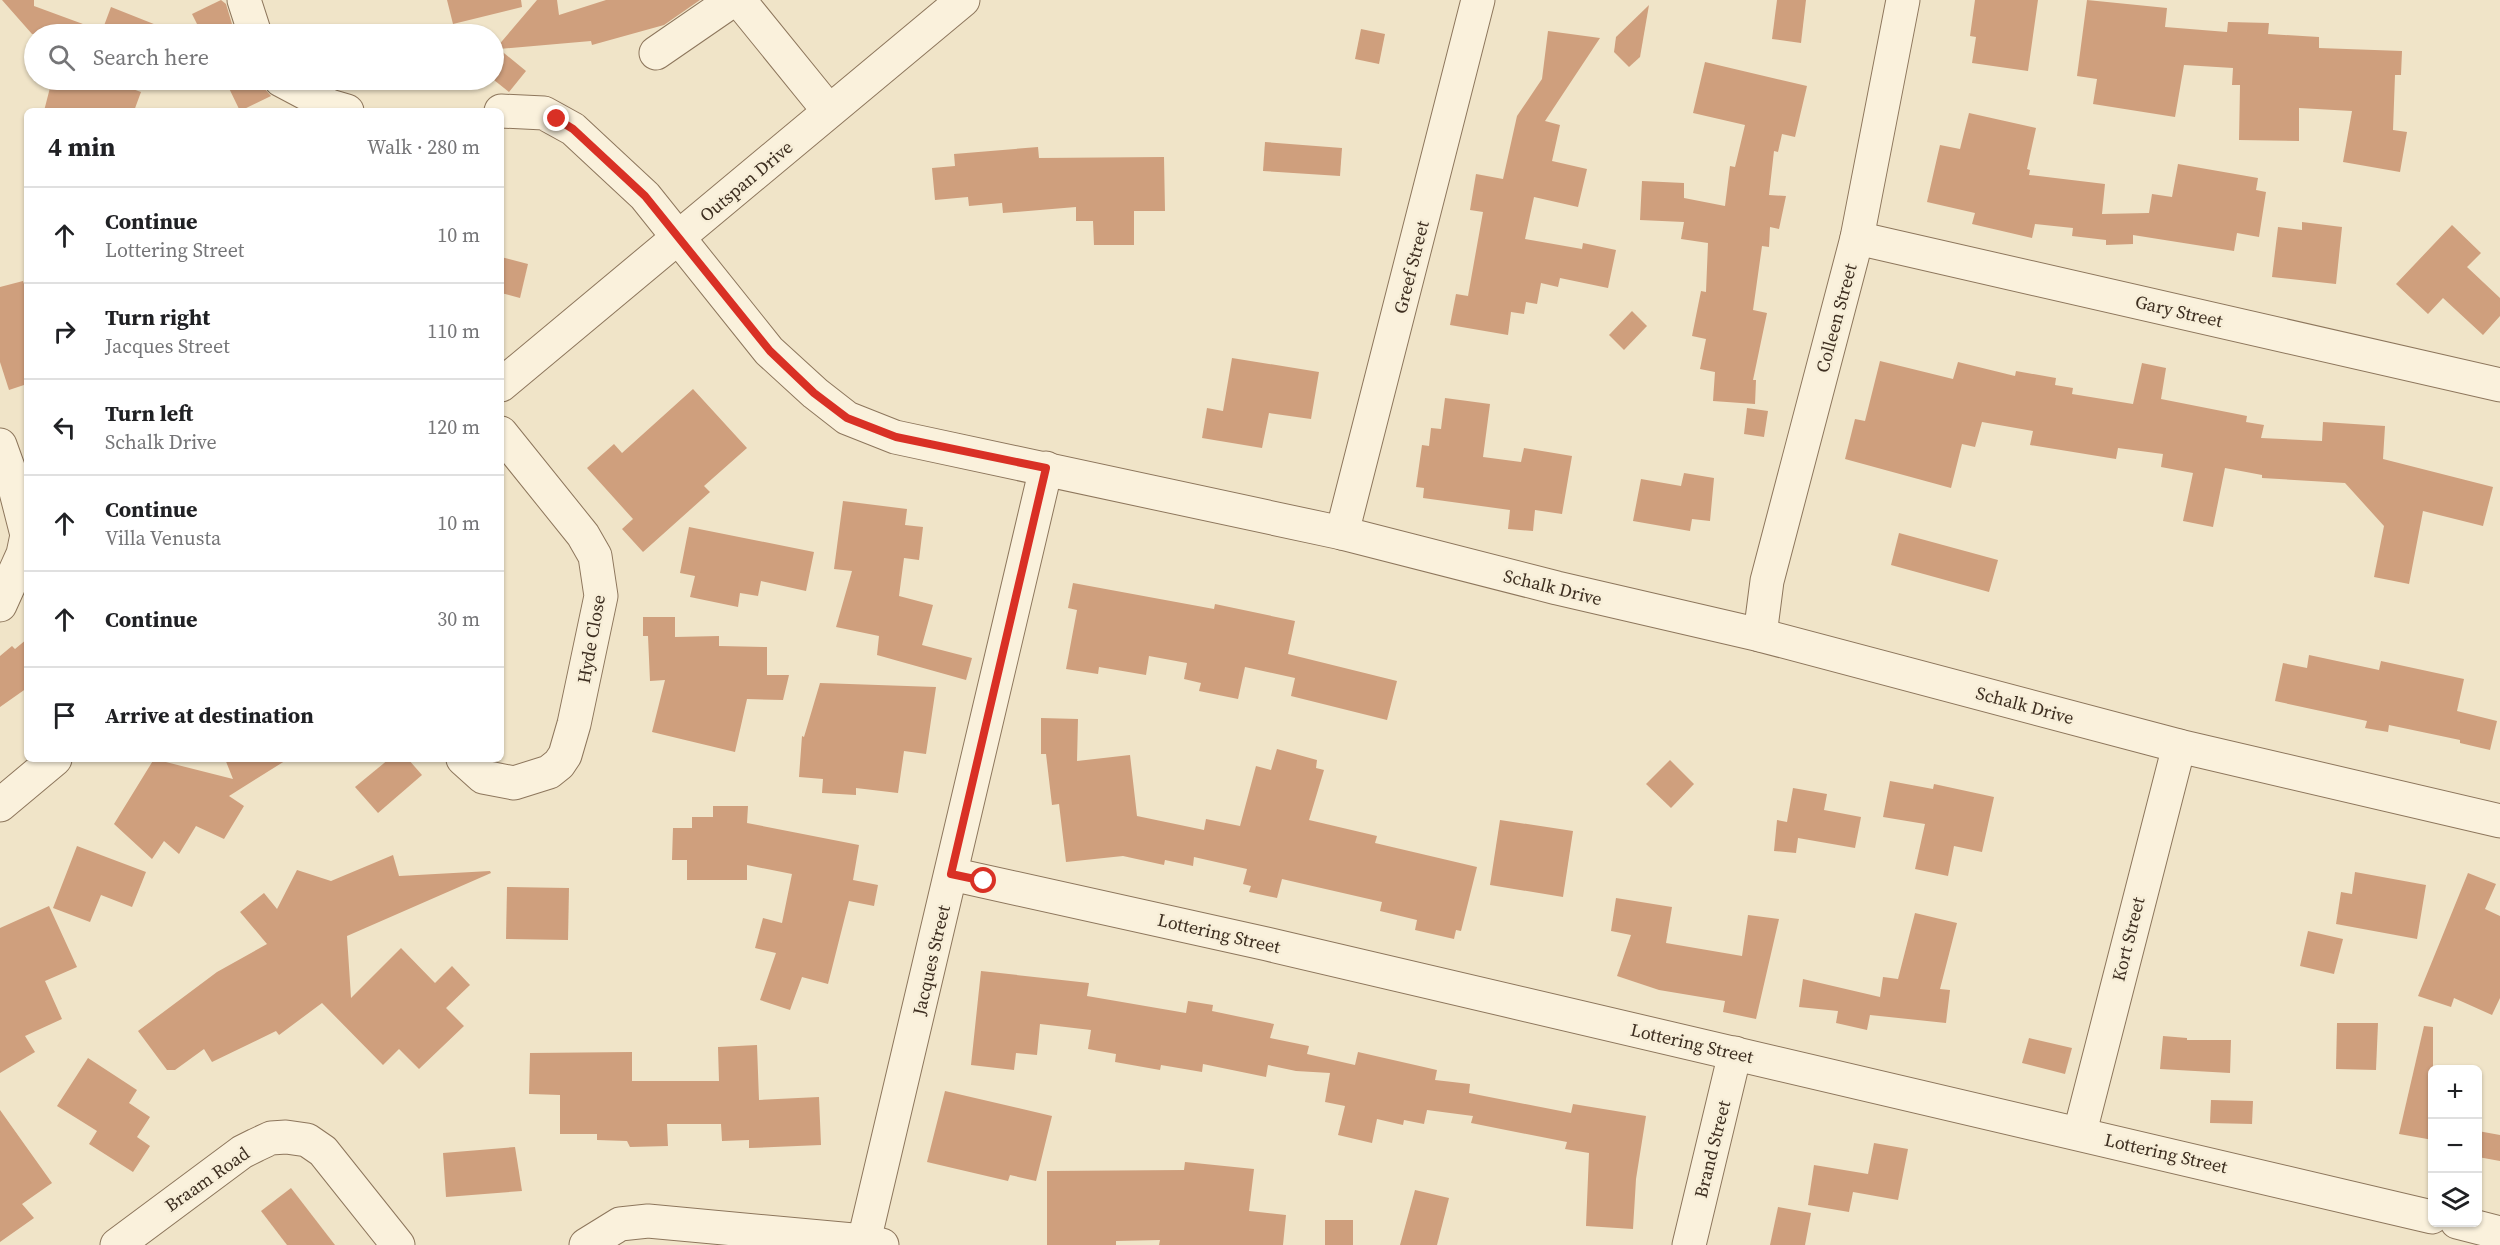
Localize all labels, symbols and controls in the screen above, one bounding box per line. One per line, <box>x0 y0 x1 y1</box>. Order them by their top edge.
search box <box>24 24 504 90</box>
icon: search <box>45 41 78 74</box>
text: Search here <box>93 42 209 72</box>
route end <box>543 105 569 131</box>
text: 4 min <box>48 129 115 165</box>
text: Walk · 280 m <box>367 133 480 161</box>
street label: Outspan Drive <box>694 135 798 227</box>
text: Continue <box>105 206 198 236</box>
street label: Greef Street <box>1387 218 1435 316</box>
icon: ahead <box>48 219 81 252</box>
text: 10 m <box>437 221 480 249</box>
text: Lottering Street <box>105 236 244 264</box>
street label: Colleen Street <box>1809 261 1863 375</box>
street label: Gary Street <box>2133 289 2225 333</box>
text: Turn right <box>105 302 210 332</box>
icon: right <box>48 315 81 348</box>
text: 110 m <box>427 317 480 345</box>
text: Jacques Street <box>105 332 230 360</box>
text: Turn left <box>105 398 193 428</box>
icon: left <box>48 411 81 444</box>
text: 120 m <box>427 413 480 441</box>
text: Schalk Drive <box>105 428 217 456</box>
text: Continue <box>105 494 198 524</box>
icon: ahead <box>48 507 81 540</box>
text: 10 m <box>437 509 480 537</box>
text: Villa Venusta <box>105 524 221 552</box>
street label: Schalk Drive <box>1501 563 1605 611</box>
street label: Hyde Close <box>571 593 611 685</box>
icon: ahead <box>48 603 81 636</box>
text: Continue <box>105 604 198 634</box>
text: 30 m <box>437 605 480 633</box>
street label: Schalk Drive <box>1973 680 2077 730</box>
icon: arrive <box>48 699 81 732</box>
text: Arrive at destination <box>105 700 314 730</box>
route start <box>970 867 996 893</box>
street label: Kort Street <box>2105 894 2151 984</box>
street label: Jacques Street <box>906 902 956 1018</box>
street label: Lottering Street <box>1155 907 1283 959</box>
street label: Lottering Street <box>1628 1017 1756 1069</box>
map controls <box>2428 1065 2482 1227</box>
button: + <box>2428 1065 2482 1119</box>
street label: Brand Street <box>1688 1097 1736 1200</box>
button: − <box>2428 1119 2482 1173</box>
street label: Lottering Street <box>2102 1127 2230 1179</box>
street label: Braam Road <box>160 1141 254 1217</box>
button: layers <box>2428 1173 2482 1227</box>

